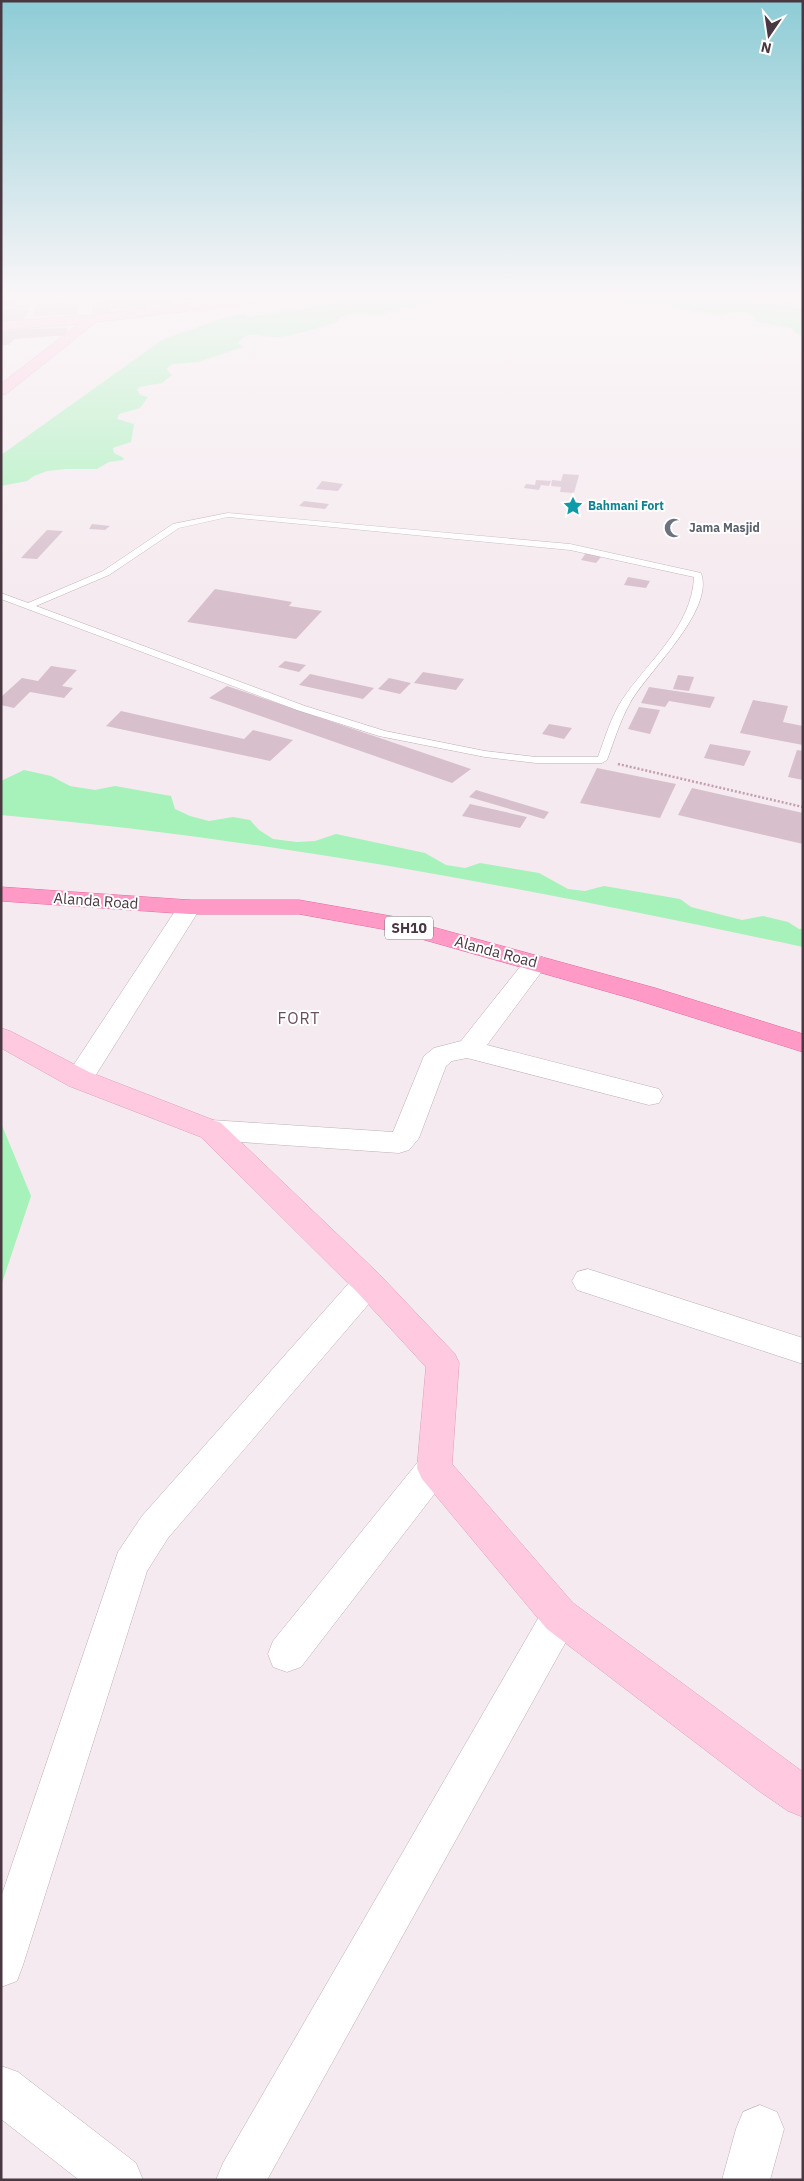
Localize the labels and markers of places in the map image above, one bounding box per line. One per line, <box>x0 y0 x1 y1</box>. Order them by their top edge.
place icon: Bahmani Fort <box>562 495 584 517</box>
place label: Bahmani Fort <box>588 498 664 513</box>
mosque icon: Jama Masjid <box>663 517 685 539</box>
place label: Jama Masjid <box>689 520 760 535</box>

